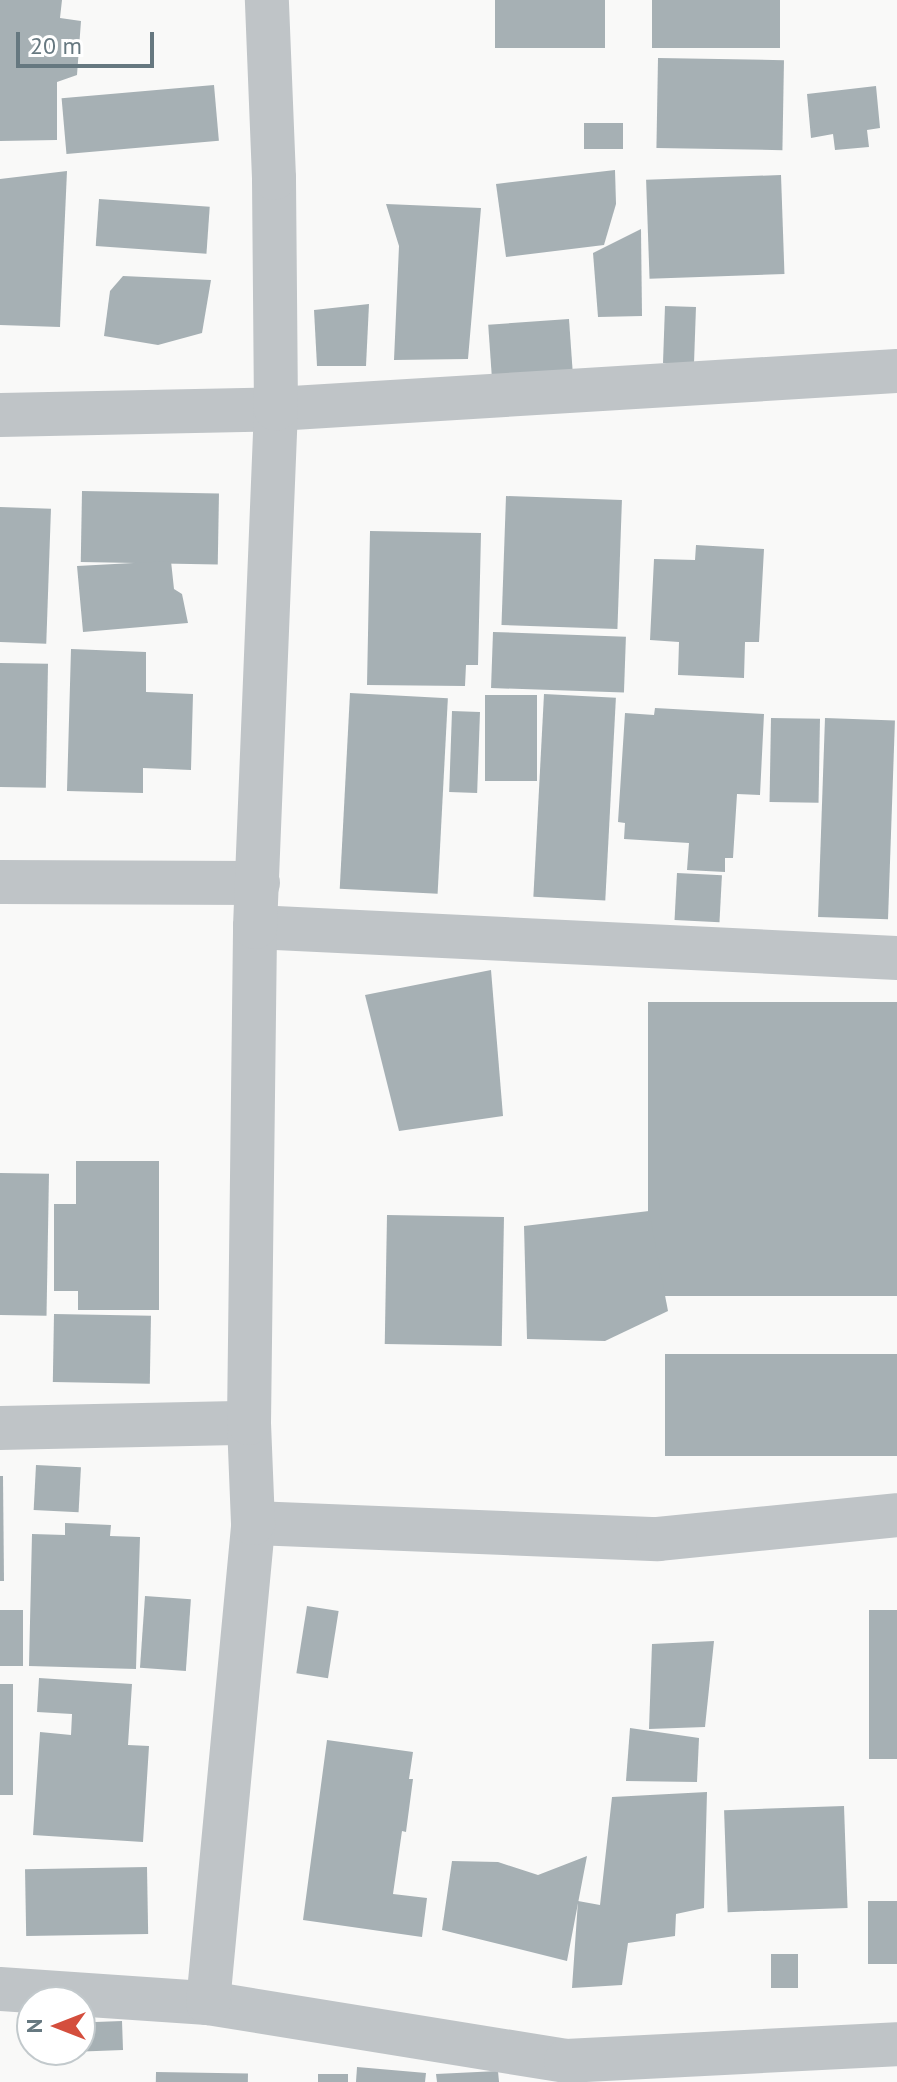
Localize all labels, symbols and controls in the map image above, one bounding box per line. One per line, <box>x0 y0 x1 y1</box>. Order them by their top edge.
scale bar <box>20 16 158 66</box>
text: 20 m <box>30 30 82 61</box>
north arrow <box>16 1986 96 2066</box>
text: N <box>20 2019 48 2033</box>

